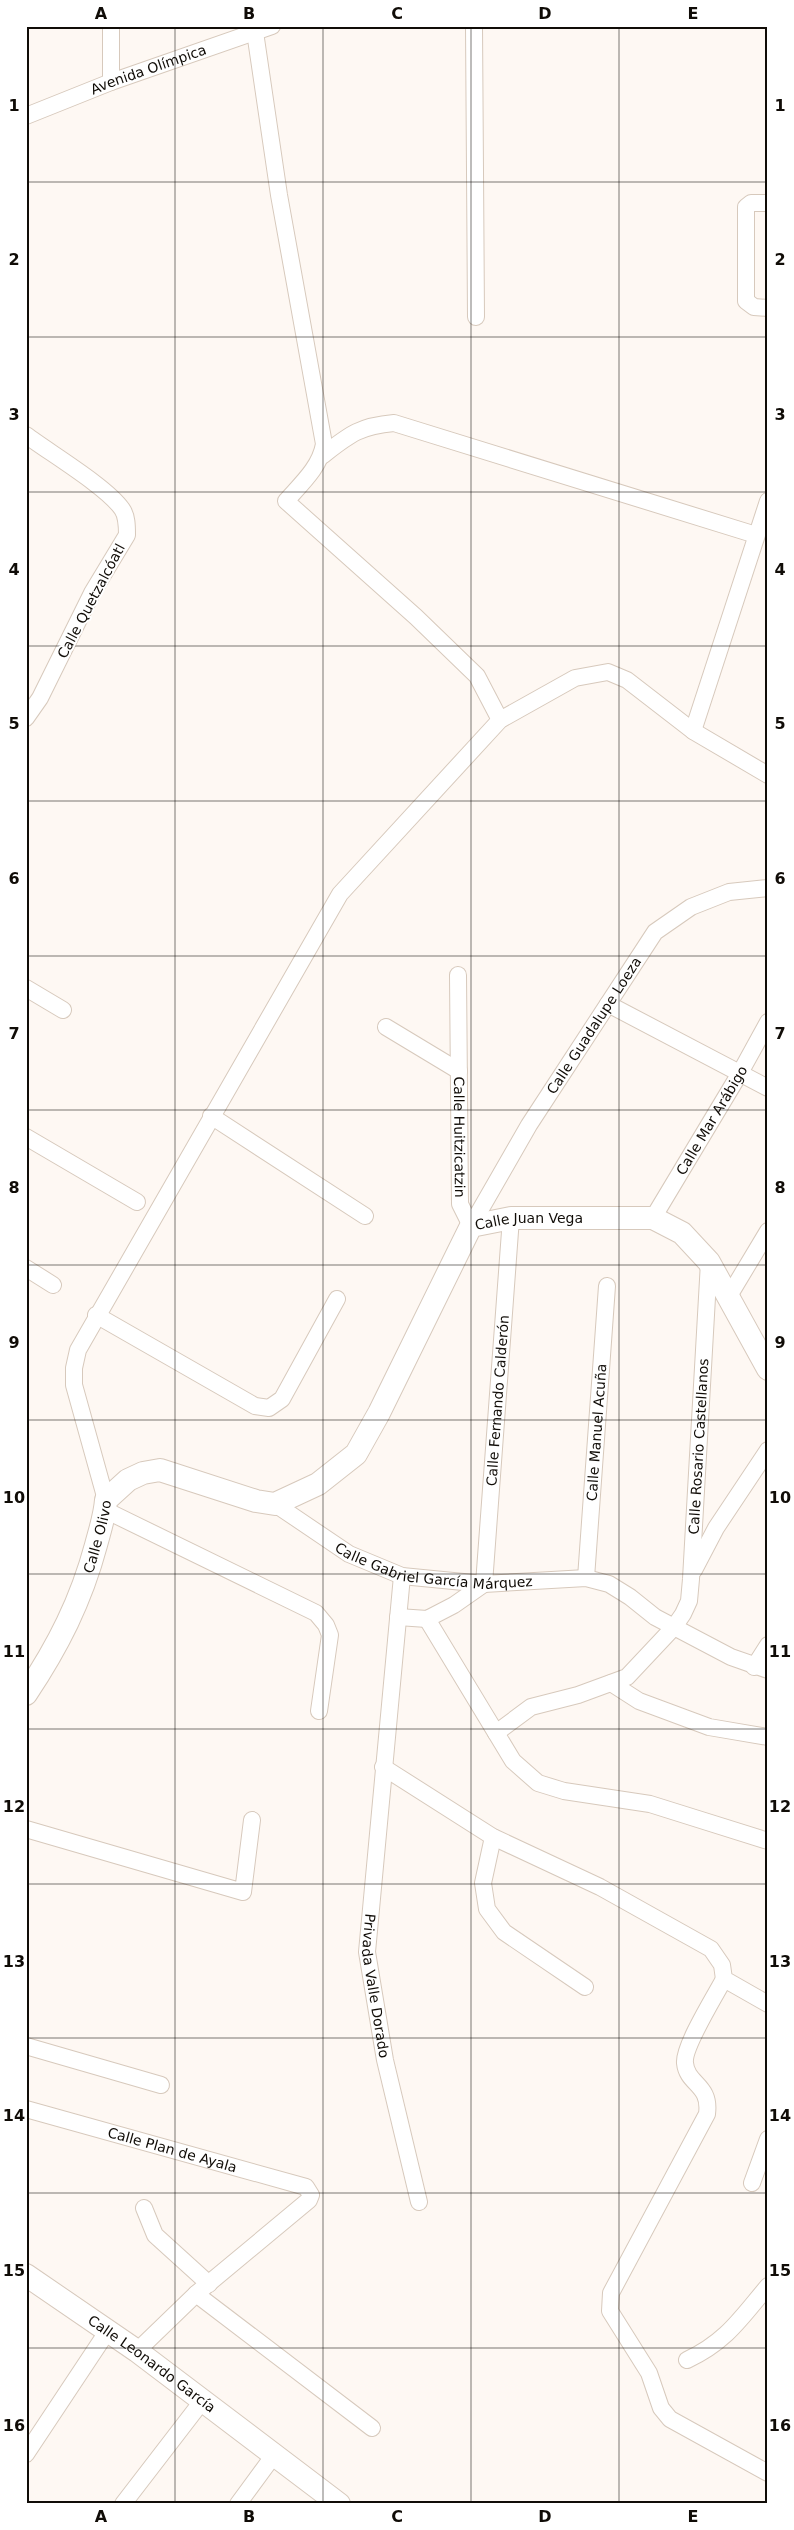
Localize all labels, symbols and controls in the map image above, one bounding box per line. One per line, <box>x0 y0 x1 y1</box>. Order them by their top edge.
text: A <box>95 4 108 23</box>
text: B <box>243 4 255 23</box>
text: C <box>391 4 403 23</box>
text: D <box>538 4 552 23</box>
text: E <box>688 4 698 23</box>
street label: Avenida Olímpica <box>88 41 208 97</box>
text: 1 <box>8 96 20 115</box>
text: 1 <box>774 96 786 115</box>
text: 2 <box>8 250 20 269</box>
text: 2 <box>774 250 786 269</box>
text: 3 <box>8 405 20 424</box>
text: 3 <box>774 405 786 424</box>
street label: Calle Quetzalcóatl <box>54 541 128 661</box>
text: 4 <box>8 560 20 579</box>
text: 4 <box>774 560 786 579</box>
text: 5 <box>8 714 20 733</box>
text: 5 <box>774 714 786 733</box>
text: 6 <box>8 869 20 888</box>
text: 6 <box>774 869 786 888</box>
street label: Calle Guadalupe Loeza <box>543 954 645 1097</box>
text: 7 <box>8 1024 20 1043</box>
text: 7 <box>774 1024 786 1043</box>
street label: Calle Mar Arábigo <box>673 1063 750 1178</box>
street label: Calle Huitzicatzin <box>451 1076 468 1198</box>
text: 8 <box>8 1178 20 1197</box>
text: 8 <box>774 1178 786 1197</box>
street label: Calle Juan Vega <box>473 1210 583 1233</box>
street label: Calle Fernando Calderón <box>483 1314 512 1487</box>
text: 9 <box>8 1333 20 1352</box>
text: 9 <box>774 1333 786 1352</box>
street label: Calle Rosario Castellanos <box>686 1358 712 1535</box>
street label: Calle Manuel Acuña <box>584 1363 609 1502</box>
text: 10 <box>3 1488 25 1507</box>
text: 10 <box>769 1488 791 1507</box>
street label: Calle Olivo <box>80 1499 114 1575</box>
street label: Calle Gabriel García Márquez <box>332 1539 533 1592</box>
text: 11 <box>3 1642 25 1661</box>
text: 11 <box>769 1642 791 1661</box>
text: 12 <box>3 1797 25 1816</box>
text: 12 <box>769 1797 791 1816</box>
street label: Privada Valle Dorado <box>358 1913 393 2059</box>
text: 13 <box>3 1952 25 1971</box>
text: 13 <box>769 1952 791 1971</box>
text: 14 <box>3 2106 25 2125</box>
text: 14 <box>769 2106 791 2125</box>
street label: Calle Plan de Ayala <box>106 2124 239 2175</box>
text: 15 <box>3 2261 25 2280</box>
text: 15 <box>769 2261 791 2280</box>
street label: Calle Leonardo García <box>85 2312 219 2416</box>
text: 16 <box>3 2416 25 2435</box>
text: 16 <box>769 2416 791 2435</box>
text: A <box>95 2507 108 2526</box>
text: B <box>243 2507 255 2526</box>
text: C <box>391 2507 403 2526</box>
text: D <box>538 2507 552 2526</box>
text: E <box>688 2507 698 2526</box>

